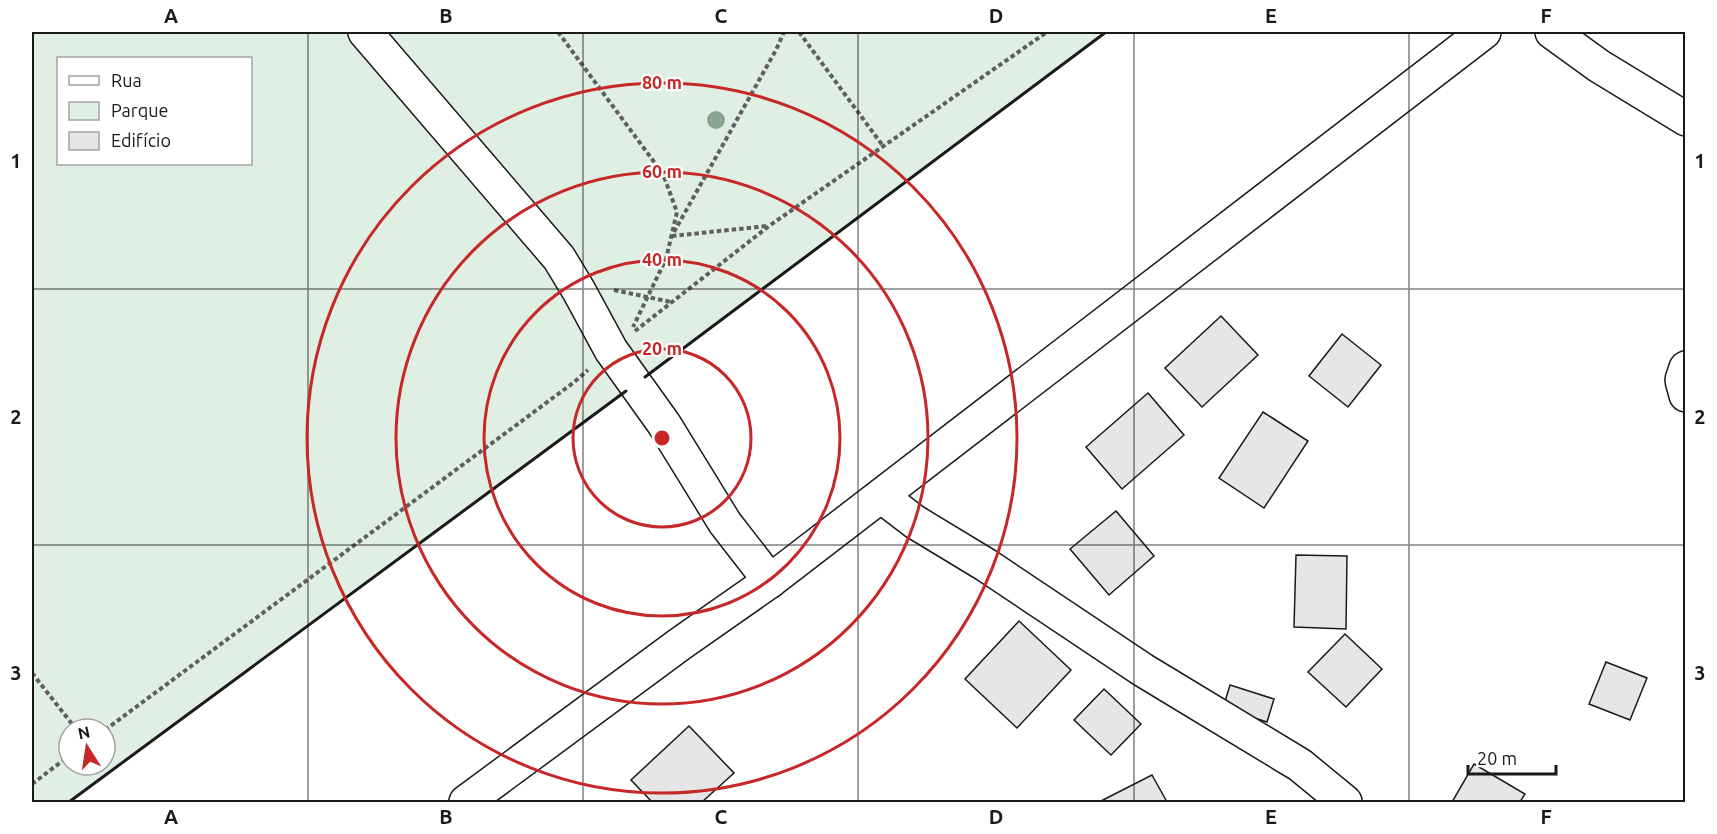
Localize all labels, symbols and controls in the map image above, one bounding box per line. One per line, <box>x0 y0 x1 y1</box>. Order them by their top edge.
text: A <box>164 4 178 27</box>
text: B <box>439 4 453 27</box>
text: C <box>715 4 728 27</box>
text: D <box>989 4 1003 27</box>
text: E <box>1265 4 1277 27</box>
text: F <box>1540 4 1552 27</box>
legend <box>57 57 252 165</box>
text: Rua <box>111 70 142 90</box>
text: 80 m <box>642 72 682 92</box>
text: Parque <box>111 100 168 120</box>
text: Edifício <box>111 130 171 150</box>
text: 1 <box>10 149 22 172</box>
text: 1 <box>1694 149 1706 172</box>
text: 60 m <box>642 161 682 181</box>
text: 40 m <box>642 249 682 269</box>
text: 20 m <box>642 338 682 358</box>
text: 2 <box>10 405 22 428</box>
text: 2 <box>1694 405 1706 428</box>
centre of rings <box>652 428 672 448</box>
text: 3 <box>10 661 22 684</box>
text: 3 <box>1694 661 1706 684</box>
north arrow <box>57 717 117 777</box>
text: N <box>76 722 92 742</box>
scale bar <box>1468 738 1556 776</box>
text: 20 m <box>1477 748 1517 768</box>
text: A <box>164 805 178 828</box>
text: B <box>439 805 453 828</box>
text: C <box>715 805 728 828</box>
text: D <box>989 805 1003 828</box>
text: E <box>1265 805 1277 828</box>
text: F <box>1540 805 1552 828</box>

